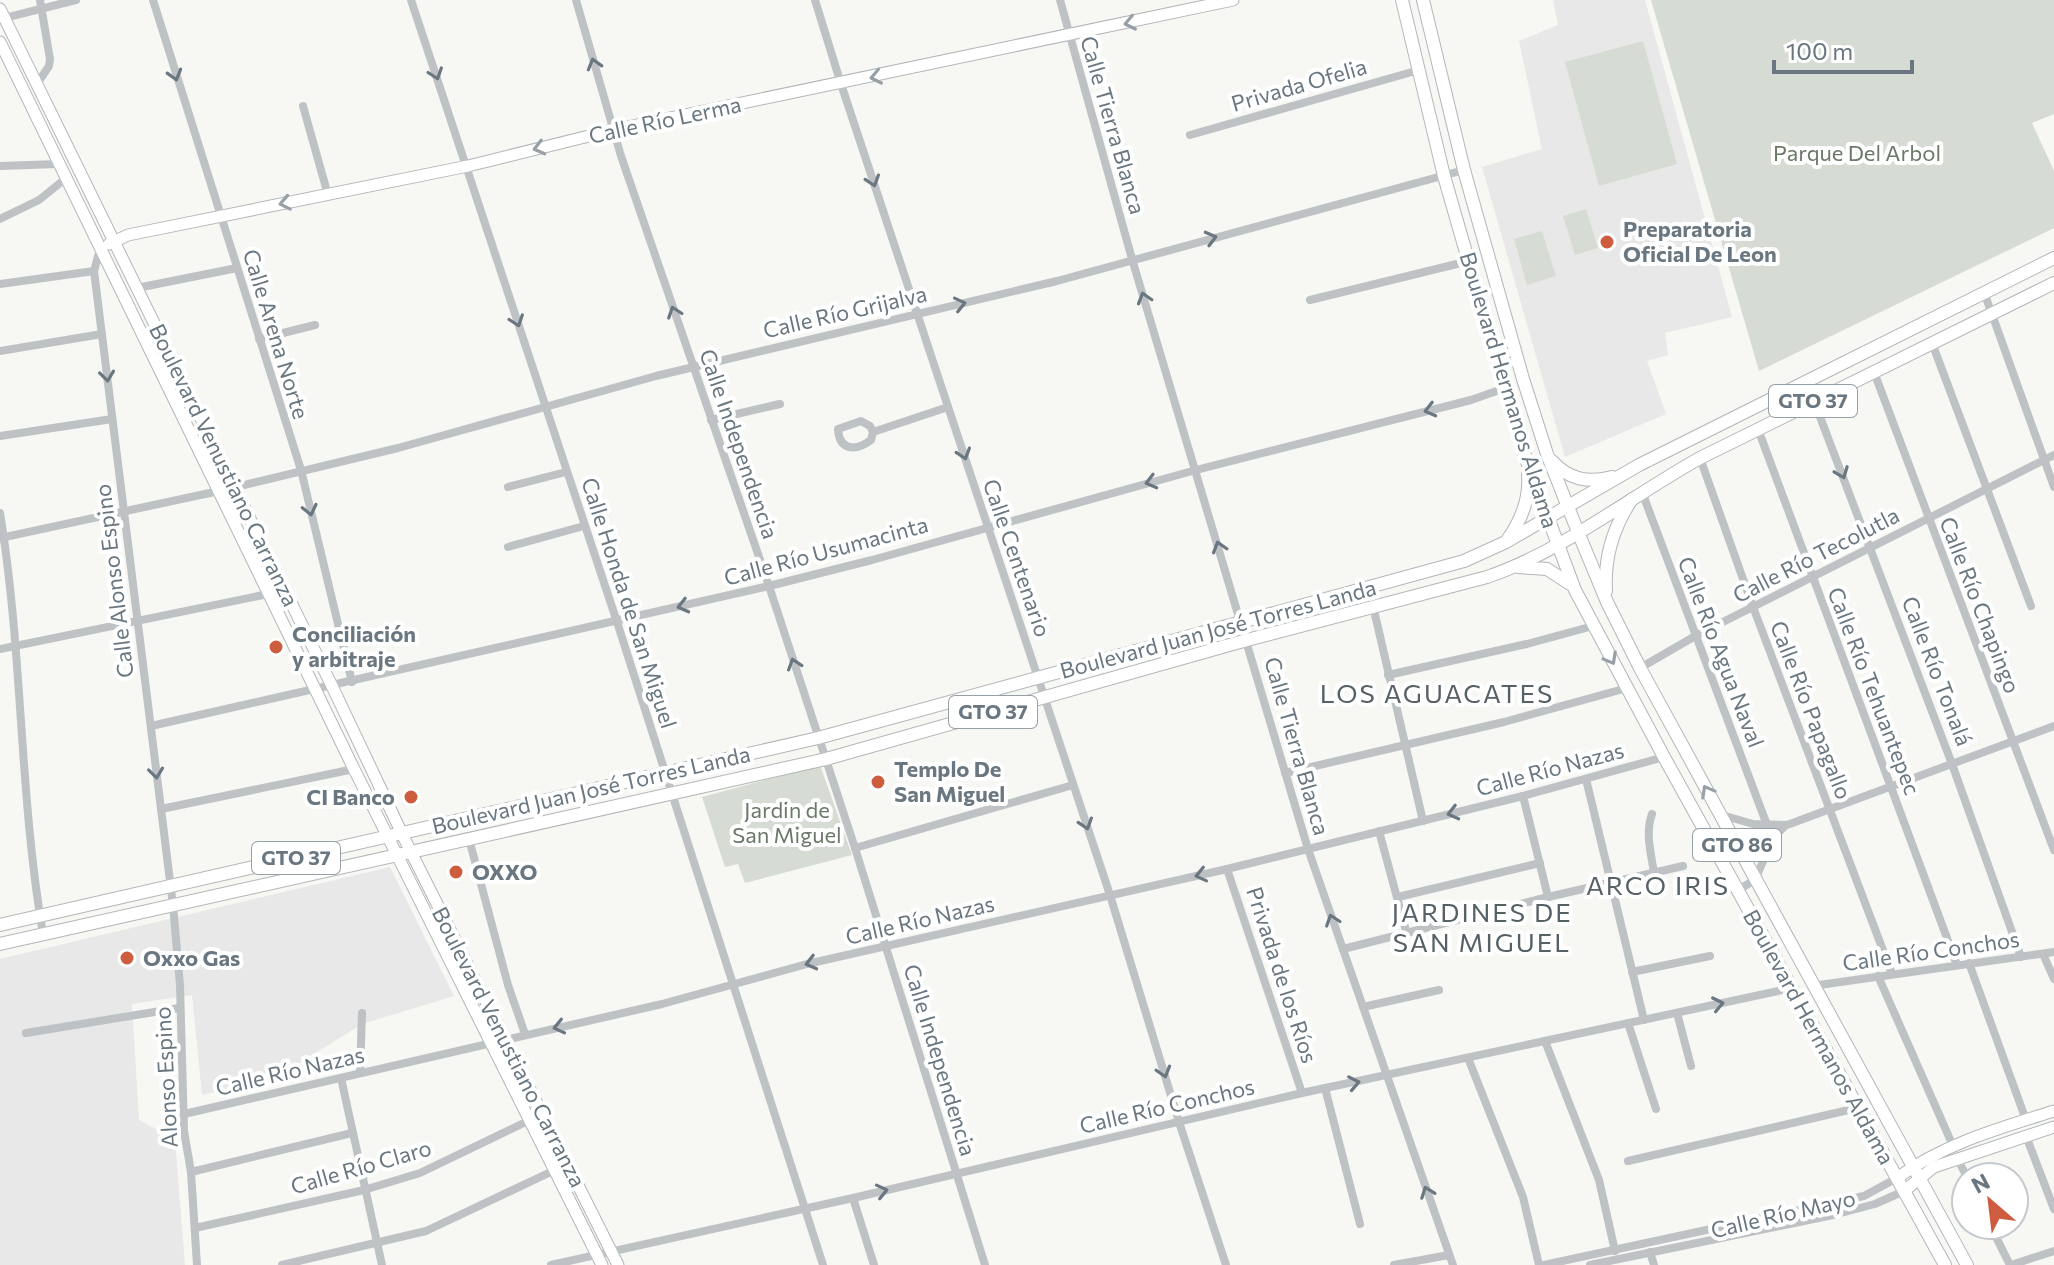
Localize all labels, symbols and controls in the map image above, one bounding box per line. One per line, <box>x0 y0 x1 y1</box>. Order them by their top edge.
one-way arrow <box>1123 14 1137 31</box>
scale bar <box>1774 24 1912 74</box>
street label: Calle Tierra Blanca <box>1075 33 1152 217</box>
text: 100 m <box>1786 36 1853 65</box>
street label: Privada Ofelia <box>1228 52 1370 117</box>
one-way arrow <box>587 58 604 72</box>
one-way arrow <box>427 66 443 80</box>
one-way arrow <box>166 67 182 81</box>
one-way arrow <box>869 68 883 85</box>
street label: Calle Río Lerma <box>586 90 744 149</box>
one-way arrow <box>533 139 546 156</box>
park label: Parque Del Arbol <box>1773 139 1941 166</box>
one-way arrow <box>864 174 880 187</box>
one-way arrow <box>278 194 292 211</box>
place label: Preparatoria Oficial De Leon <box>1623 215 1777 267</box>
one-way arrow <box>1204 231 1218 247</box>
marker: Preparatoria Oficial De Leon <box>1598 233 1616 251</box>
street label: Calle Arena Norte <box>238 246 315 422</box>
street label: Boulevard Hermanos Aldama <box>1455 248 1564 531</box>
street label: Calle Río Grijalva <box>760 280 929 343</box>
one-way arrow <box>1137 292 1153 305</box>
one-way arrow <box>952 296 966 313</box>
one-way arrow <box>668 305 684 319</box>
one-way arrow <box>507 313 523 327</box>
street label: Boulevard Venustiano Carranza <box>144 319 305 611</box>
street label: Calle Independencia <box>694 345 785 542</box>
one-way arrow <box>98 370 115 383</box>
road number: GTO 37 <box>1769 385 1857 417</box>
one-way arrow <box>1423 401 1437 418</box>
one-way arrow <box>954 447 970 461</box>
one-way arrow <box>1832 465 1849 479</box>
one-way arrow <box>1145 473 1159 489</box>
street label: Calle Honda de San Miguel <box>576 474 683 732</box>
street label: Calle Centenario <box>978 475 1057 640</box>
street label: Calle Alonso Espino <box>88 483 139 679</box>
street label: Calle Río Tecolutla <box>1728 501 1904 608</box>
one-way arrow <box>301 503 318 517</box>
street label: Calle Río Usumacinta <box>721 510 931 591</box>
street label: Calle Río Chapingo <box>1934 513 2027 697</box>
one-way arrow <box>1212 540 1228 554</box>
street label: Calle Río Agua Naval <box>1673 553 1770 751</box>
street label: Boulevard Juan José Torres Landa <box>1057 573 1379 684</box>
street label: Calle Río Tehuantepec <box>1822 583 1927 798</box>
street label: Calle Río Tonalá <box>1897 592 1978 749</box>
one-way arrow <box>677 597 691 614</box>
street label: Calle Río Papagallo <box>1765 617 1858 803</box>
place label: Conciliación y arbitraje <box>292 620 416 672</box>
marker: Conciliación y arbitraje <box>267 638 285 656</box>
one-way arrow <box>1601 650 1617 665</box>
street label: Calle Tierra Blanca <box>1259 654 1336 838</box>
one-way arrow <box>787 658 803 672</box>
district label: LOS AGUACATES <box>1320 677 1554 708</box>
road number: GTO 37 <box>949 696 1037 728</box>
street label: Calle Río Nazas <box>1473 736 1627 801</box>
street label: Boulevard Juan José Torres Landa <box>429 740 753 839</box>
place label: Templo De San Miguel <box>894 755 1005 807</box>
one-way arrow <box>148 767 165 780</box>
marker: Templo De San Miguel <box>869 773 887 791</box>
place label: CI Banco <box>306 783 395 810</box>
one-way arrow <box>1701 785 1717 799</box>
marker: CI Banco <box>402 788 420 806</box>
park label: Jardin de San Miguel <box>732 796 842 848</box>
one-way arrow <box>1447 804 1461 821</box>
one-way arrow <box>1077 817 1093 831</box>
road number: GTO 86 <box>1693 829 1781 861</box>
road number: GTO 37 <box>252 842 340 874</box>
place label: OXXO <box>472 858 537 885</box>
marker: OXXO <box>447 863 465 881</box>
one-way arrow <box>1194 865 1208 882</box>
district label: ARCO IRIS <box>1586 869 1730 900</box>
street label: Privada de los Ríos <box>1241 883 1324 1066</box>
street label: Calle Río Nazas <box>843 889 997 950</box>
district label: JARDINES DE SAN MIGUEL <box>1391 896 1573 957</box>
street label: Boulevard Venustiano Carranza <box>427 902 592 1191</box>
street label: Boulevard Hermanos Aldama <box>1738 904 1901 1169</box>
one-way arrow <box>1326 913 1342 927</box>
street label: Calle Río Conchos <box>1841 925 2021 976</box>
place label: Oxxo Gas <box>143 944 240 971</box>
marker: Oxxo Gas <box>118 949 136 967</box>
one-way arrow <box>804 954 818 971</box>
street label: Calle Independencia <box>899 961 982 1159</box>
one-way arrow <box>1710 996 1724 1013</box>
street label: Alonso Espino <box>148 1006 183 1148</box>
one-way arrow <box>552 1018 566 1035</box>
street label: Calle Río Nazas <box>213 1040 367 1101</box>
one-way arrow <box>1155 1065 1171 1079</box>
street label: Calle Río Conchos <box>1077 1072 1257 1139</box>
one-way arrow <box>1347 1075 1361 1092</box>
street label: Calle Río Claro <box>287 1134 434 1199</box>
north arrow <box>1950 1161 2030 1241</box>
text: N <box>1967 1167 1994 1199</box>
one-way arrow <box>875 1183 889 1200</box>
street label: Calle Río Mayo <box>1708 1184 1858 1243</box>
one-way arrow <box>1420 1185 1437 1199</box>

